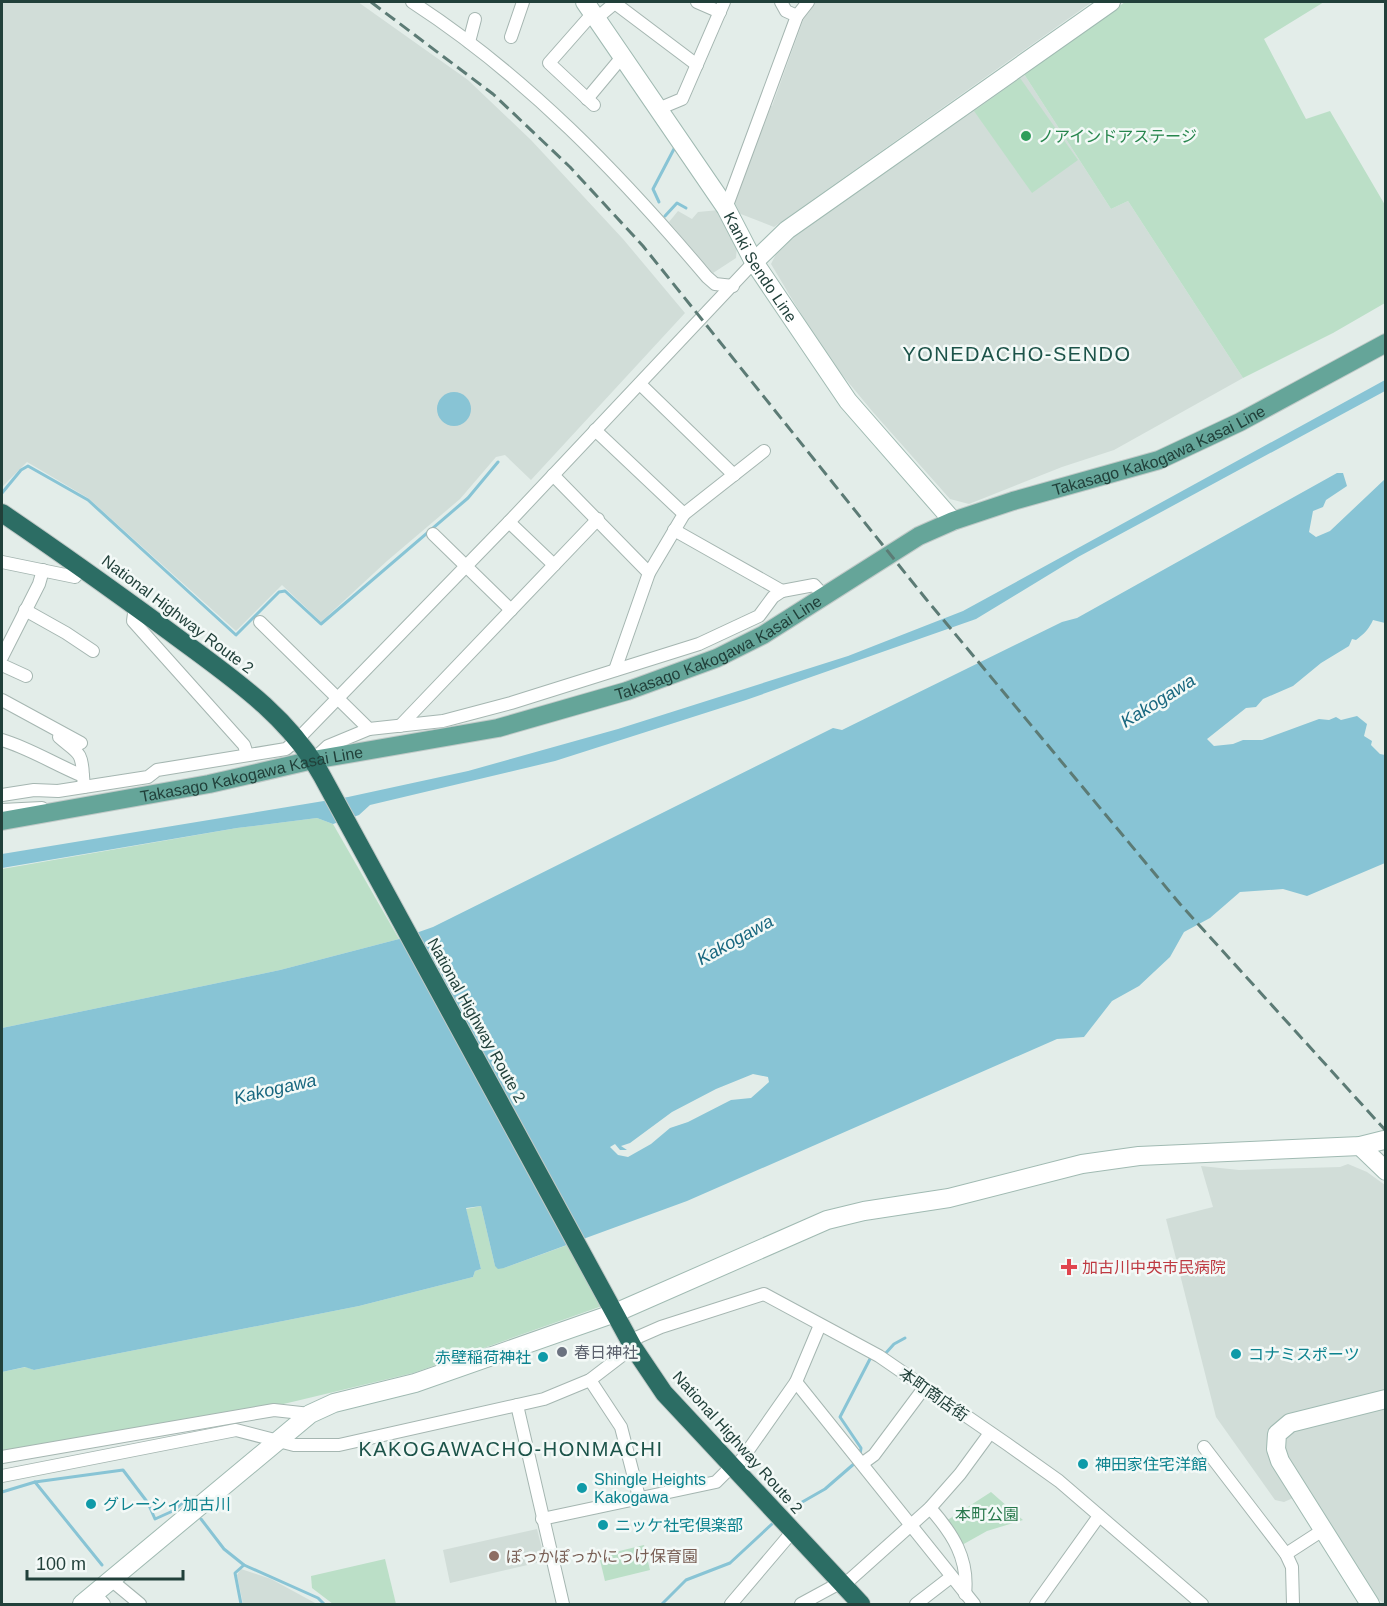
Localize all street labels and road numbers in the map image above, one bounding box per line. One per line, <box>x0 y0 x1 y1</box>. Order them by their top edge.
street label: Kanki Sendo Line <box>721 209 800 325</box>
street label: Takasago Kakogawa Kasai Line <box>1050 402 1268 499</box>
street label: National Highway Route 2 <box>99 552 257 677</box>
street label: Takasago Kakogawa Kasai Line <box>613 592 825 703</box>
street label: Takasago Kakogawa Kasai Line <box>139 743 364 805</box>
street label: National Highway Route 2 <box>424 935 529 1105</box>
street label: 本町商店街 <box>896 1364 971 1424</box>
street label: National Highway Route 2 <box>669 1368 806 1517</box>

